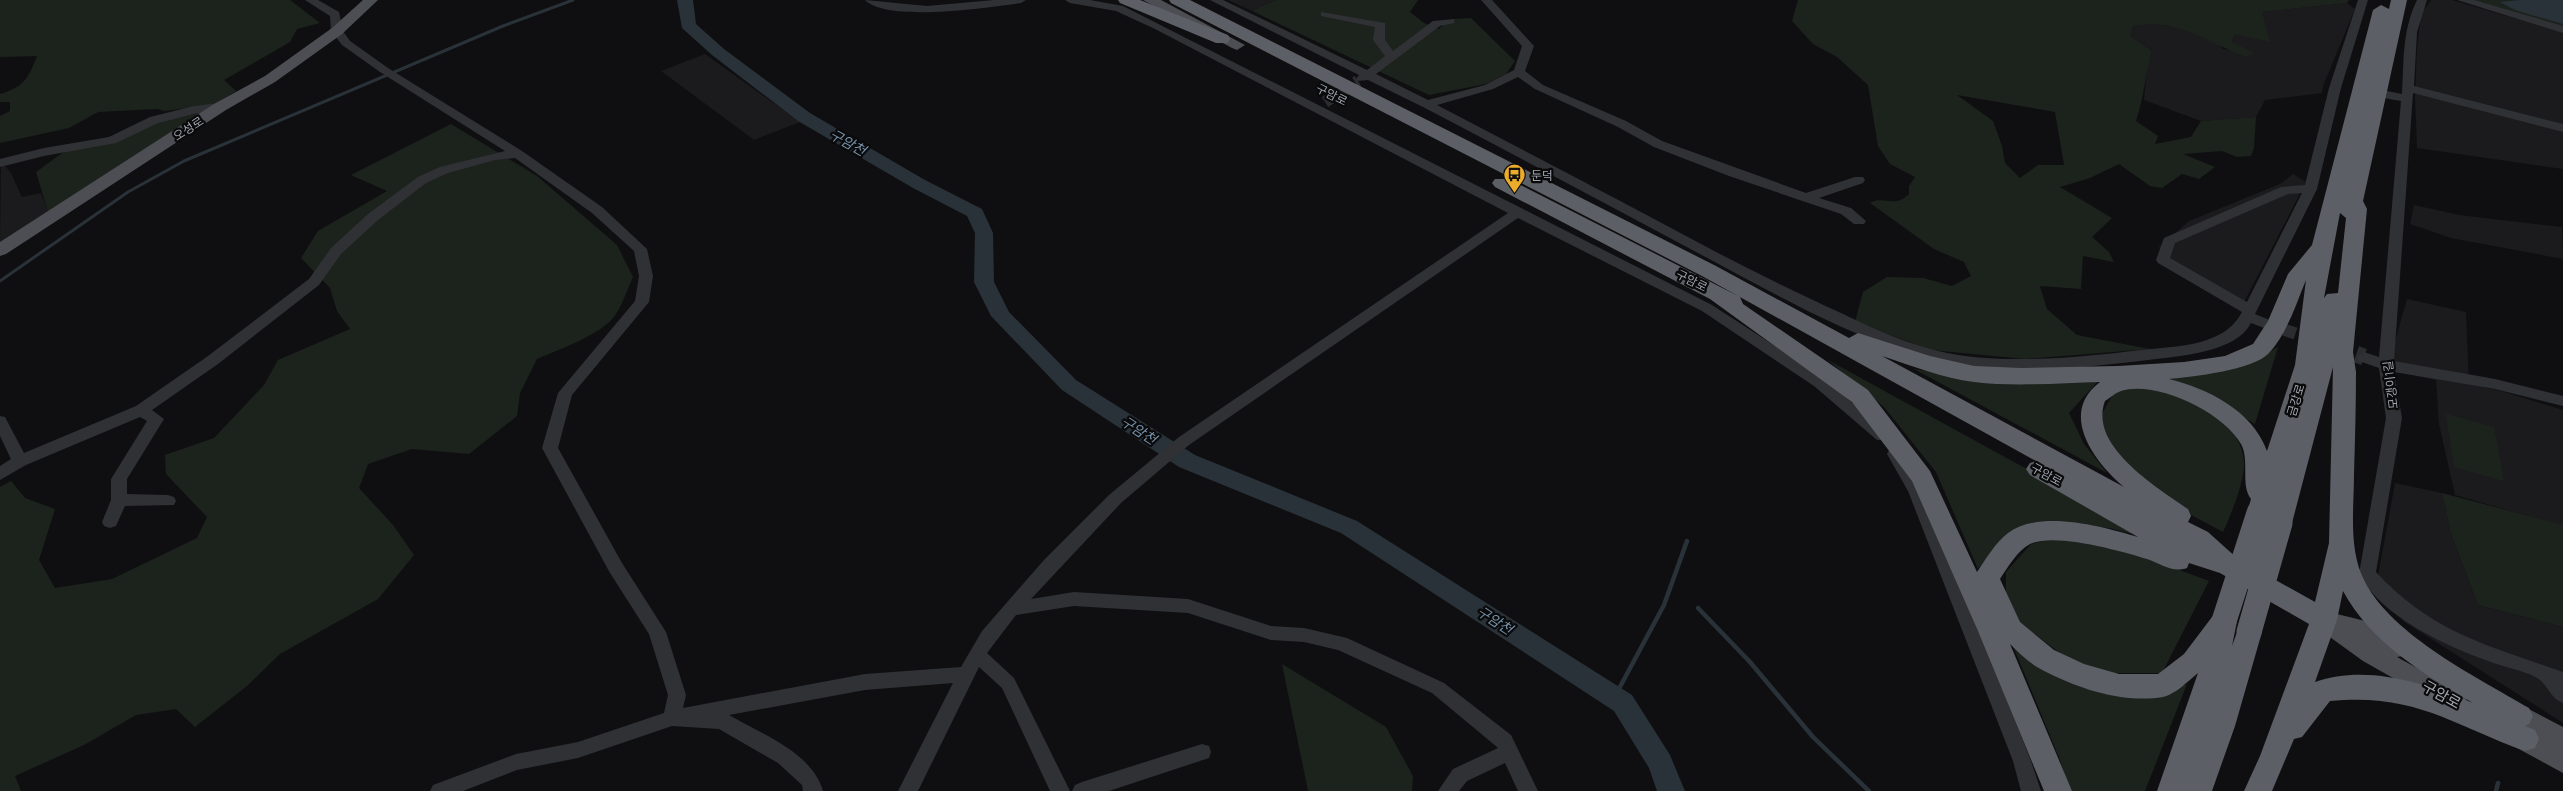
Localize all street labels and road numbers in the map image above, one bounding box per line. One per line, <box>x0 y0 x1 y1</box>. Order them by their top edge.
street label: 구암로 <box>1314 80 1350 108</box>
street label: 오성로 <box>170 113 206 143</box>
street label: 구암로 <box>1674 266 1710 294</box>
street label: 모갱이1길 <box>2380 360 2400 410</box>
street label: 금강로 <box>2283 382 2307 418</box>
street label: 구암로 <box>2029 460 2065 488</box>
street label: 구암로 <box>2420 676 2464 712</box>

